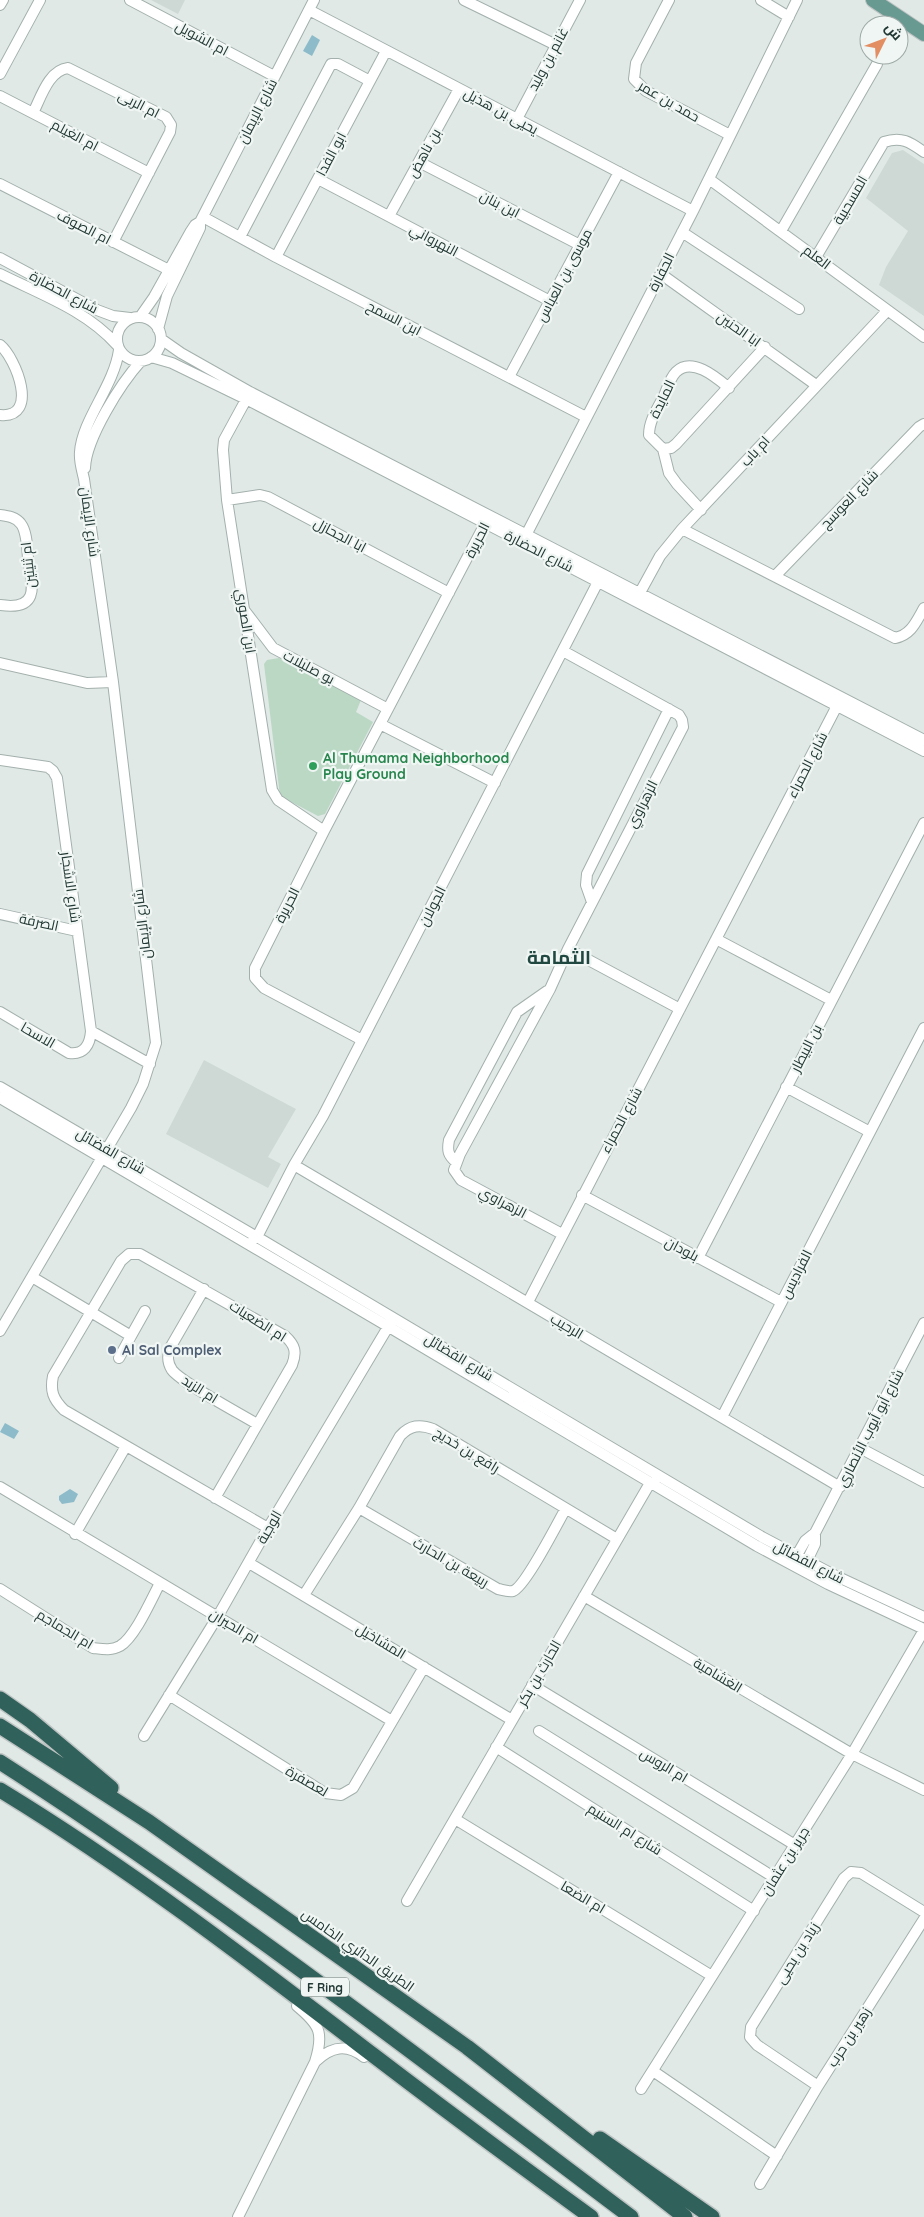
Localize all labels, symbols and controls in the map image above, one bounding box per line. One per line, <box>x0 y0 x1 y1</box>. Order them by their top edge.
north arrow <box>859 15 909 65</box>
street label: ام الشويل <box>172 17 232 60</box>
text: ش <box>881 19 906 44</box>
street label: غانم بن وليد <box>524 24 573 94</box>
street label: شارع الإيمان <box>233 76 281 146</box>
street label: حمد بن عمر <box>634 76 703 126</box>
street label: يحيى بن هذيل <box>461 84 542 138</box>
street label: ام الربى <box>115 86 163 123</box>
street label: ام الغيلم <box>48 115 102 156</box>
street label: بن ناهض <box>403 125 445 181</box>
street label: ابو الفدا <box>312 129 350 179</box>
street label: المسحبية <box>829 172 871 228</box>
street label: ابن بنان <box>477 186 523 222</box>
street label: ام الصوف <box>53 206 114 249</box>
street label: النهرواني <box>405 220 461 263</box>
street label: موسى بن العباس <box>532 225 596 325</box>
street label: العلم <box>799 241 834 274</box>
street label: الجفارة <box>644 250 678 294</box>
street label: شارع الحضارة <box>27 266 101 318</box>
street label: ابن السمح <box>364 297 424 339</box>
street label: ابا الحنين <box>714 307 764 351</box>
street label: المايدة <box>645 377 679 421</box>
street label: ام باب <box>736 432 774 471</box>
street label: شارع العوسج <box>816 465 882 533</box>
street label: شارع الإيمان <box>76 486 104 558</box>
street label: ابا الجحازل <box>311 514 369 556</box>
street label: الحريرة <box>460 519 494 561</box>
street label: شارع الحضارة <box>502 526 576 576</box>
street label: ام ثنيتين <box>17 541 40 589</box>
street label: ابن الصوري <box>229 587 260 655</box>
street label: بو صليلات <box>280 646 338 688</box>
street label: شارع الحمراء <box>783 729 831 801</box>
place label: Al Thumama Neighborhood Play Ground <box>323 749 509 783</box>
marker: Al Thumama Neighborhood Play Ground <box>307 760 319 772</box>
street label: الزهراوي <box>622 777 664 832</box>
street label: شارع الاشجار <box>57 849 85 924</box>
street label: الجولان <box>414 883 450 929</box>
street label: الحريرة <box>270 884 304 926</box>
street label: شارع الإيمان <box>129 888 155 960</box>
street label: الصرفة <box>18 909 60 935</box>
district label: الثمامة <box>527 945 591 969</box>
street label: الاسحا <box>18 1018 58 1052</box>
street label: بن البيطار <box>786 1021 826 1076</box>
street label: شارع الحمراء <box>596 1084 646 1156</box>
street label: شارع الفضائل <box>73 1124 149 1178</box>
street label: الزهراوي <box>475 1182 530 1225</box>
street label: بلودان <box>662 1233 702 1265</box>
street label: الفراديس <box>776 1247 816 1301</box>
street label: ام الضعيات <box>226 1296 290 1346</box>
street label: الرحيب <box>547 1309 587 1343</box>
street label: شارع الفضائل <box>421 1329 497 1385</box>
place label: Al Sal Complex <box>122 1341 222 1359</box>
marker: Al Sal Complex <box>106 1344 118 1356</box>
street label: شارع أبو أيوب الأنصاري <box>833 1366 910 1491</box>
street label: ام الزبد <box>178 1371 221 1408</box>
street label: رافع بن خديج <box>431 1423 503 1477</box>
street label: الوجبة <box>252 1507 286 1547</box>
street label: ربيعة بن الحارث <box>410 1533 492 1591</box>
street label: شارع الفضائل <box>771 1536 847 1588</box>
street label: ام الحيران <box>206 1604 262 1648</box>
street label: ام الجماجم <box>33 1605 97 1654</box>
street label: المشاخيل <box>353 1619 409 1663</box>
street label: الحارث بن بكر <box>512 1637 565 1710</box>
street label: الغشامية <box>690 1653 746 1697</box>
street label: ام الروس <box>636 1744 691 1787</box>
street label: لعصفرة <box>283 1762 331 1800</box>
street label: شارع ام السنيم <box>584 1799 666 1860</box>
street label: جرير بن عثمان <box>757 1823 813 1899</box>
street label: ام الضعا <box>557 1877 609 1918</box>
street label: الطريق الدائري الخامس <box>297 1904 418 1998</box>
street label: زياد بن يحيى <box>771 1919 823 1987</box>
road number: F Ring <box>301 1978 349 1996</box>
street label: زهير بن حرب <box>823 2004 875 2070</box>

